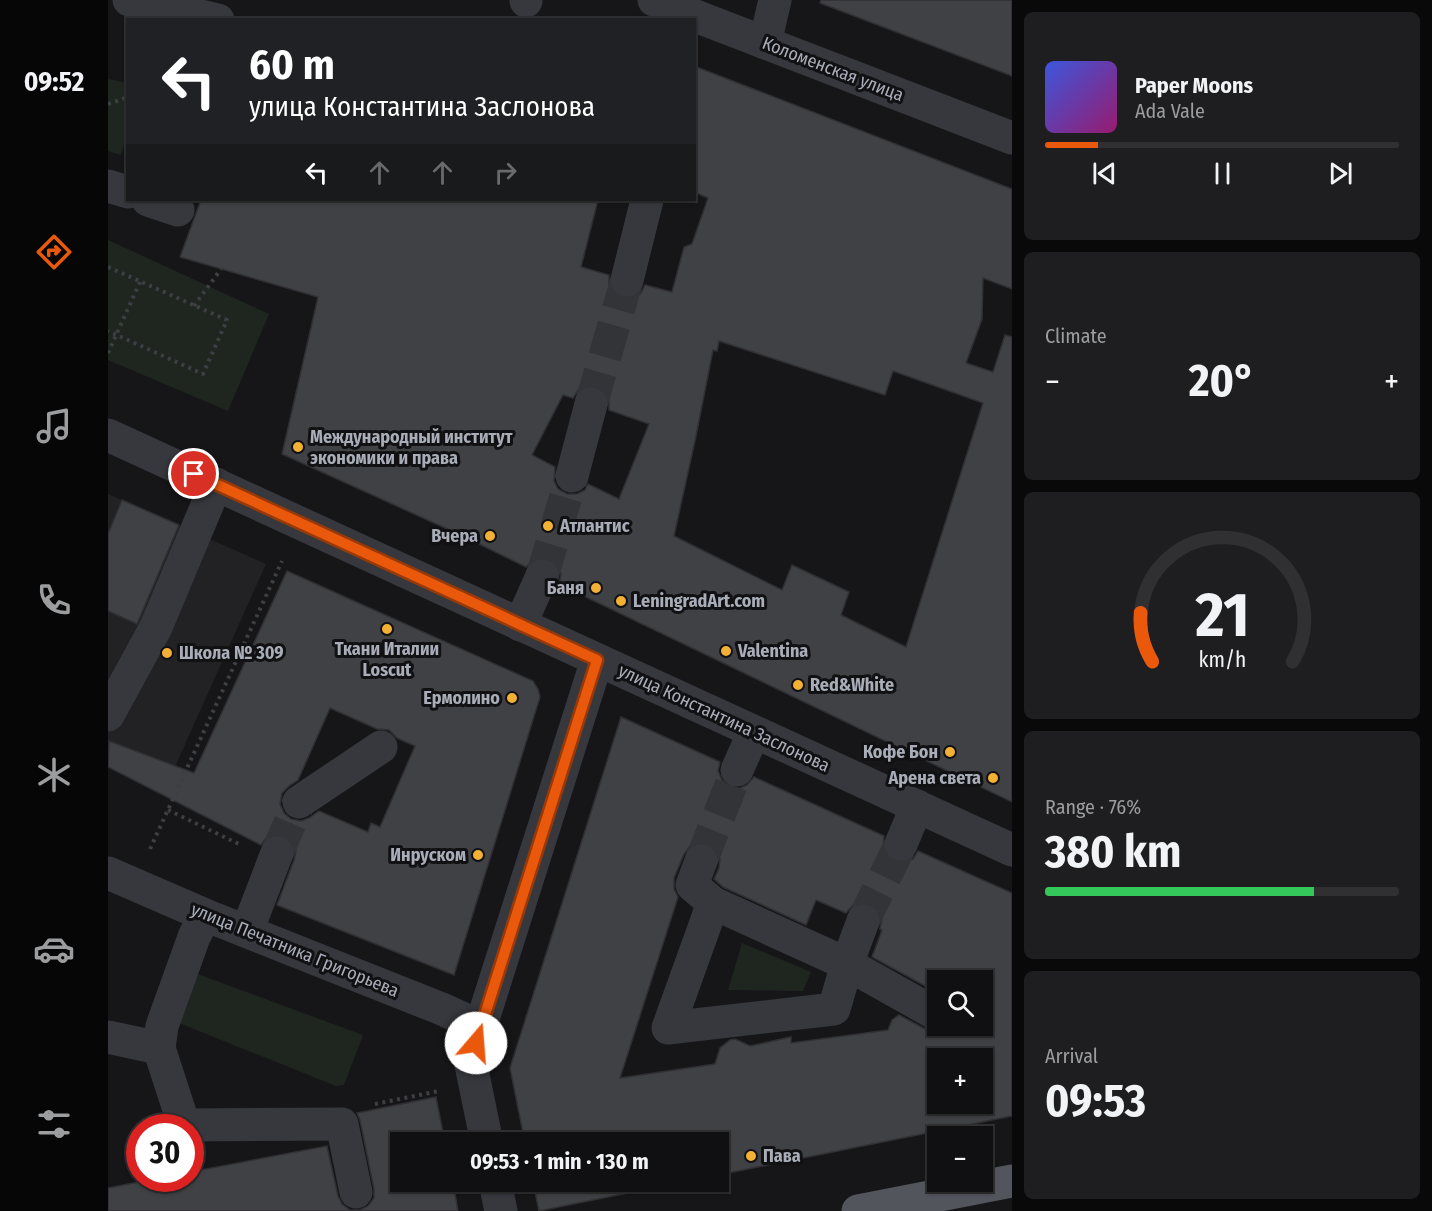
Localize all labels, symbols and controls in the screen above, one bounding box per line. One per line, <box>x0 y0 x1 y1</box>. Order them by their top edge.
street label: Коломенская улица <box>759 32 907 106</box>
text: 60 m <box>249 40 335 90</box>
icon: left <box>150 42 228 120</box>
text: 09:52 <box>24 66 84 98</box>
text: Paper Moons <box>1135 72 1253 99</box>
text: улица Константина Заслонова <box>249 91 595 123</box>
text: Ada Vale <box>1135 99 1205 123</box>
icon: left <box>300 156 333 189</box>
icon: ahead <box>363 156 396 189</box>
icon: ahead <box>426 156 459 189</box>
icon: right <box>489 156 522 189</box>
icon: previous <box>1088 157 1121 190</box>
icon: pause <box>1206 157 1239 190</box>
icon: next <box>1324 157 1357 190</box>
icon: directions <box>33 231 75 273</box>
text: Climate <box>1045 324 1107 348</box>
text: 20° <box>1189 354 1255 408</box>
text: − <box>1045 362 1060 402</box>
text: + <box>1384 362 1399 402</box>
icon: music <box>33 405 75 447</box>
place label: Международный институт экономики и права <box>310 426 513 469</box>
marker: Международный институт экономики и права <box>291 440 305 454</box>
pin <box>168 448 219 499</box>
icon: arrive <box>177 457 210 490</box>
place label: Атлантис <box>559 515 630 537</box>
marker: Атлантис <box>541 519 555 533</box>
place label: Вчера <box>431 525 478 547</box>
marker: Вчера <box>483 529 497 543</box>
place label: Баня <box>547 577 584 599</box>
icon: phone <box>33 579 75 621</box>
text: 21 <box>1194 579 1249 654</box>
marker: Баня <box>589 581 603 595</box>
place label: LeningradArt.com <box>633 590 765 612</box>
marker: LeningradArt.com <box>614 594 628 608</box>
marker: Ткани Италии Loscut <box>380 622 394 636</box>
place label: Ткани Италии Loscut <box>335 638 439 681</box>
place label: Valentina <box>737 640 808 662</box>
place label: Школа № 309 <box>179 642 284 664</box>
marker: Valentina <box>719 644 733 658</box>
marker: Школа № 309 <box>160 646 174 660</box>
text: km/h <box>1198 648 1246 674</box>
street label: улица Константина Заслонова <box>615 659 833 777</box>
place label: Red&White <box>810 674 894 696</box>
marker: Red&White <box>791 678 805 692</box>
place label: Ермолино <box>423 687 500 709</box>
marker: Ермолино <box>505 691 519 705</box>
place label: Кофе Бон <box>863 741 938 763</box>
marker: Кофе Бон <box>943 745 957 759</box>
icon: climate <box>33 754 75 796</box>
place label: Арена света <box>887 767 981 789</box>
marker: Арена света <box>986 771 1000 785</box>
text: Range · 76% <box>1045 795 1141 819</box>
text: 380 km <box>1045 825 1181 879</box>
place label: Инруском <box>390 844 466 866</box>
marker: Инруском <box>471 848 485 862</box>
street label: улица Печатника Григорьева <box>188 898 402 1002</box>
icon: car <box>33 928 75 970</box>
map controls <box>927 970 993 1192</box>
button: search <box>927 970 993 1036</box>
position arrow <box>444 1011 508 1075</box>
text: Arrival <box>1045 1044 1098 1068</box>
button: + <box>927 1048 993 1114</box>
text: 09:53 <box>1045 1074 1146 1128</box>
icon: filters <box>33 1103 75 1145</box>
speed limit sign: 30 <box>126 1114 204 1192</box>
button: − <box>927 1126 993 1192</box>
place label: Пава <box>763 1145 801 1167</box>
text: 09:53 · 1 min · 130 m <box>470 1148 649 1175</box>
marker: Пава <box>744 1149 758 1163</box>

